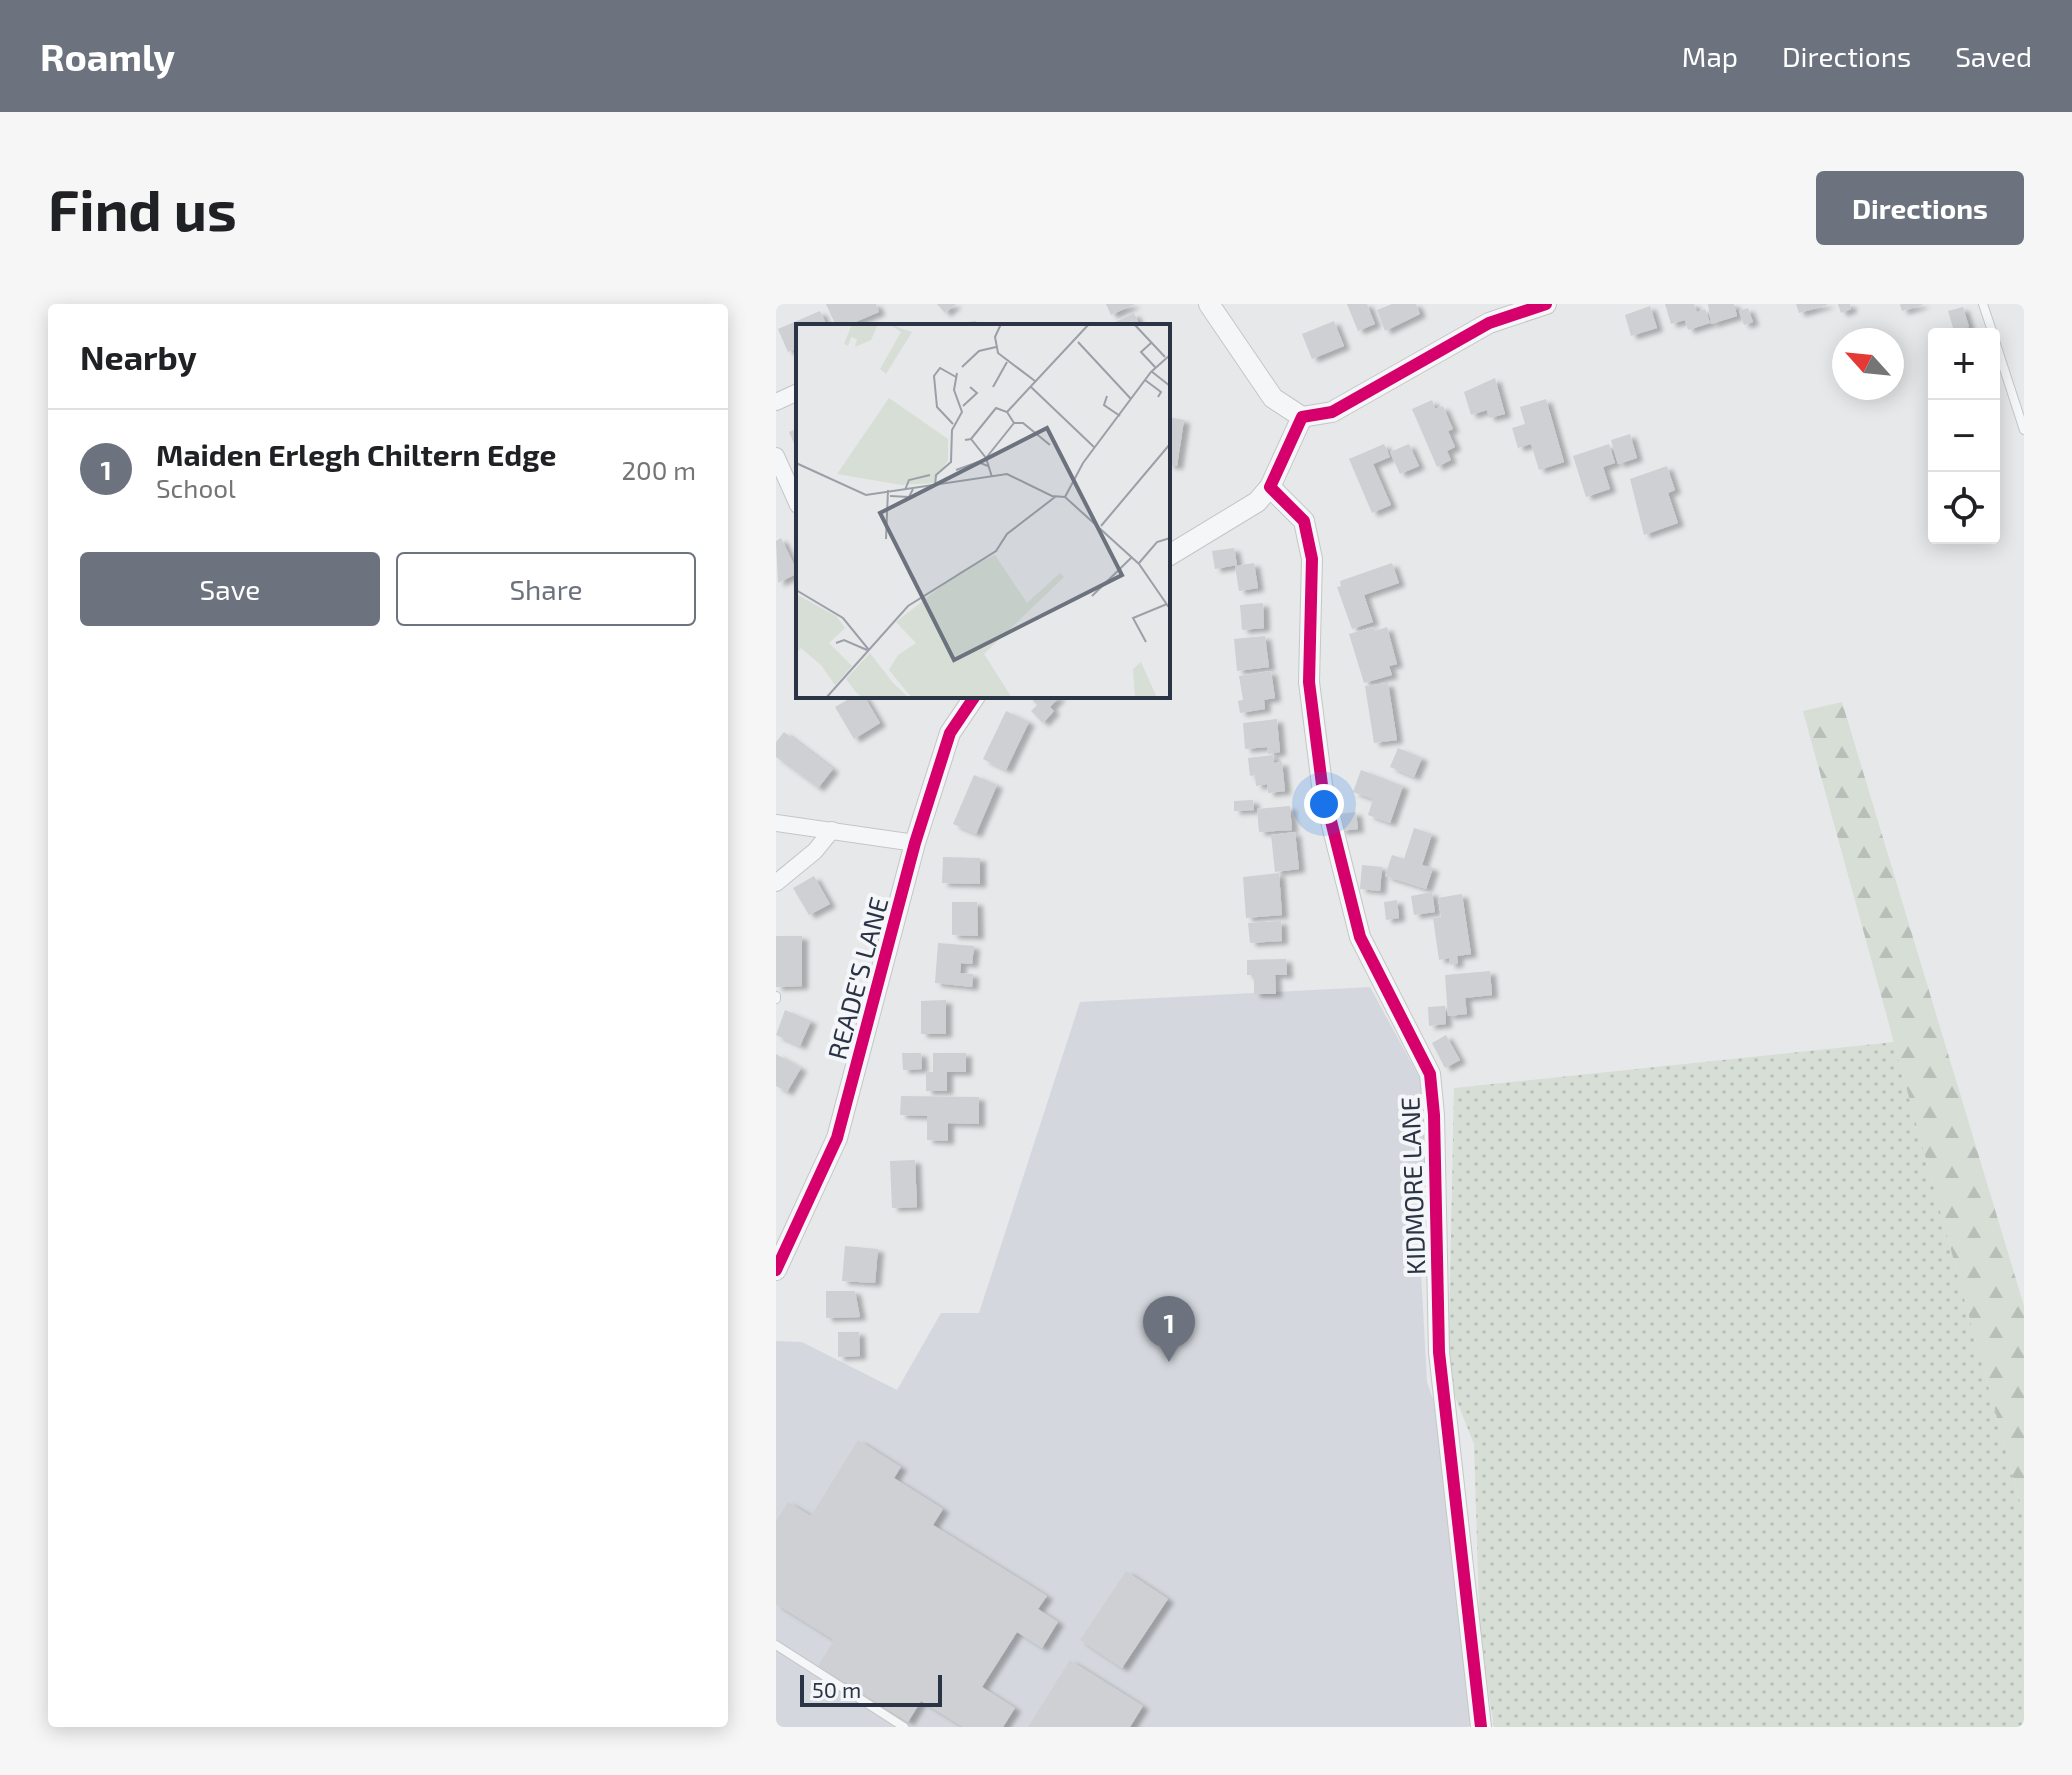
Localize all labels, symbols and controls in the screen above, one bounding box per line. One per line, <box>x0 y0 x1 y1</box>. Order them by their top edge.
text: Roamly <box>40 33 175 79</box>
text: Map <box>1682 39 1738 73</box>
text: Directions <box>1782 39 1911 73</box>
text: Saved <box>1955 39 2032 73</box>
button: Directions <box>1816 171 2024 245</box>
text: Find us <box>48 175 237 242</box>
inset map <box>796 324 1170 698</box>
north arrow <box>1832 328 1904 400</box>
map controls <box>1928 328 2000 544</box>
button: + <box>1928 328 2000 400</box>
text: Nearby <box>80 336 197 377</box>
button: − <box>1928 400 2000 472</box>
text: Maiden Erlegh Chiltern Edge <box>156 436 556 472</box>
text: 1 <box>100 454 112 485</box>
text: 200 m <box>621 454 696 485</box>
text: School <box>156 472 236 503</box>
button: locate <box>1928 472 2000 544</box>
button: Save <box>80 552 380 626</box>
button: Share <box>396 552 696 626</box>
your location <box>1304 784 1344 824</box>
street label: READE'S LANE <box>820 893 894 1063</box>
street label: KIDMORE LANE <box>1393 1096 1431 1276</box>
pin: 1 <box>1143 1296 1195 1362</box>
scale bar <box>800 1671 942 1707</box>
text: 50 m <box>812 1676 861 1702</box>

